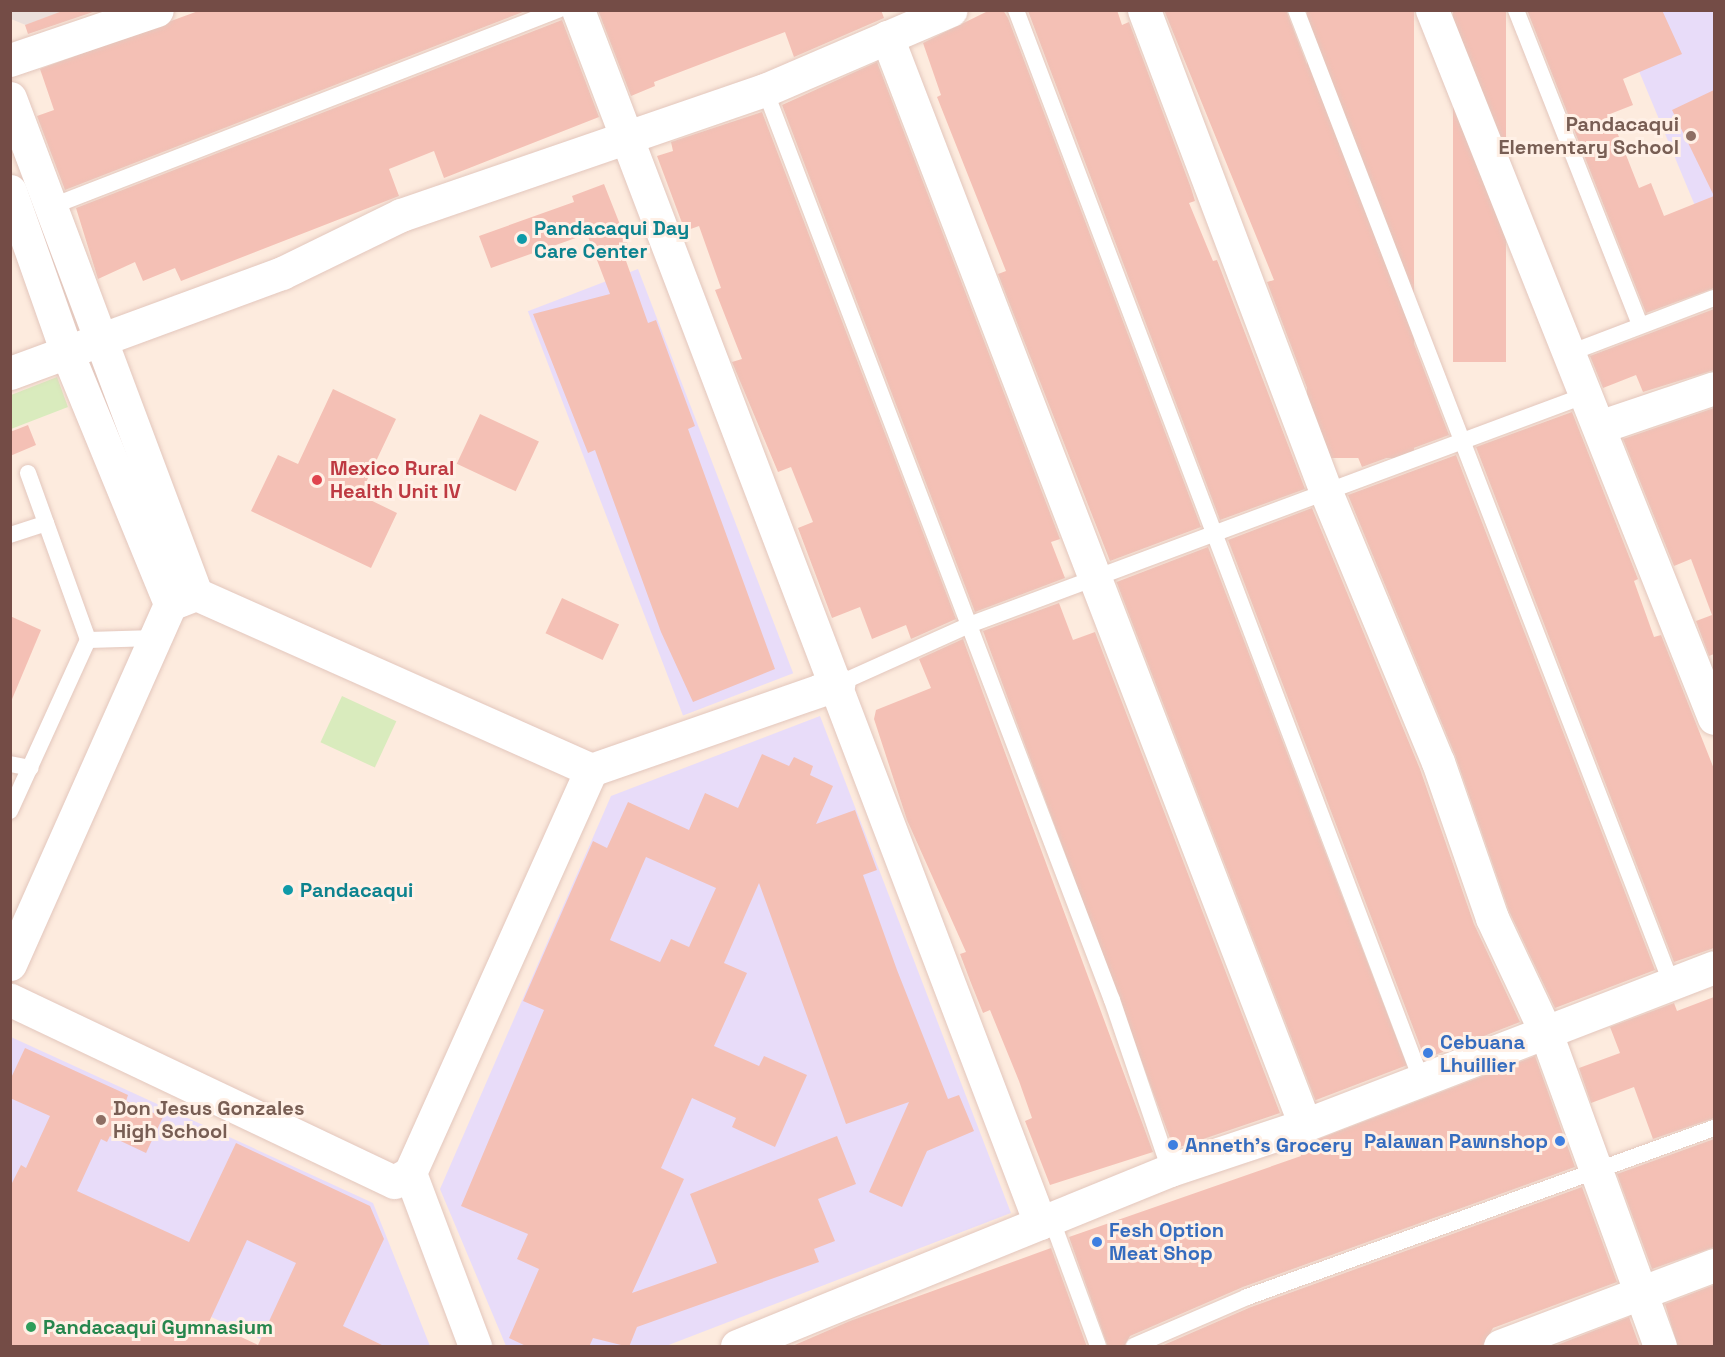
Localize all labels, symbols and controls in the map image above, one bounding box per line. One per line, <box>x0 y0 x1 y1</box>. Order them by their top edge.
place label: Pandacaqui Elementary School <box>1498 112 1679 159</box>
marker: Pandacaqui Elementary School <box>1684 129 1698 143</box>
place label: Pandacaqui Day Care Center <box>534 216 689 263</box>
marker: Pandacaqui Day Care Center <box>515 232 529 246</box>
place label: Mexico Rural Health Unit IV <box>330 456 461 503</box>
marker: Mexico Rural Health Unit IV <box>308 471 326 489</box>
place label: Pandacaqui <box>300 878 413 902</box>
marker: Pandacaqui <box>281 883 295 897</box>
place label: Cebuana Lhuillier <box>1440 1030 1525 1077</box>
marker: Cebuana Lhuillier <box>1421 1046 1435 1060</box>
place label: Don Jesus Gonzales High School <box>113 1096 304 1143</box>
marker: Don Jesus Gonzales High School <box>94 1113 108 1127</box>
place label: Palawan Pawnshop <box>1364 1129 1548 1153</box>
place label: Anneth's Grocery <box>1185 1133 1352 1157</box>
marker: Palawan Pawnshop <box>1553 1134 1567 1148</box>
marker: Anneth's Grocery <box>1166 1138 1180 1152</box>
place label: Fesh Option Meat Shop <box>1109 1218 1224 1265</box>
marker: Fesh Option Meat Shop <box>1090 1235 1104 1249</box>
place label: Pandacaqui Gymnasium <box>43 1315 273 1339</box>
marker: Pandacaqui Gymnasium <box>24 1320 38 1334</box>

